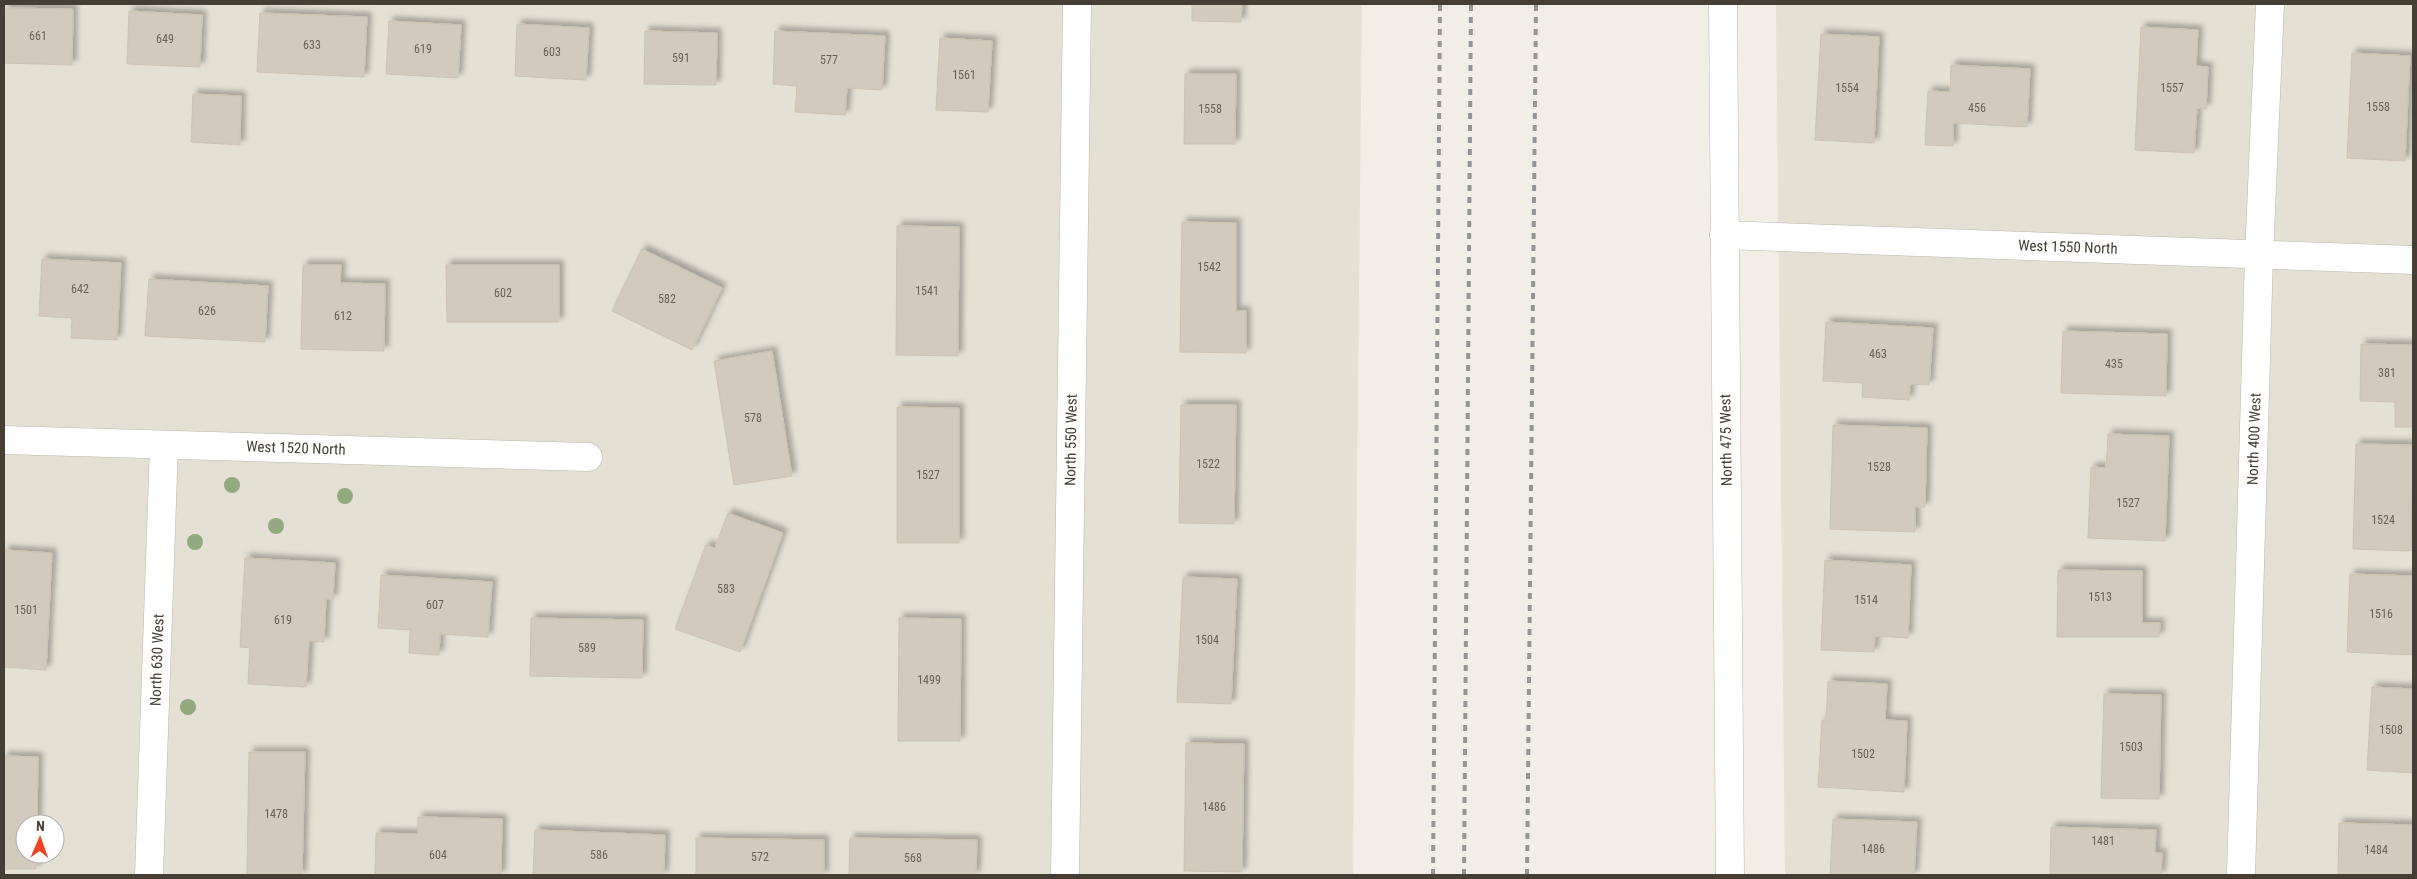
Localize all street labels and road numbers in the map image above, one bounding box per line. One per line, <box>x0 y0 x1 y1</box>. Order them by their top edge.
street label: West 1550 North <box>2018 236 2118 258</box>
street label: North 400 West <box>2243 393 2265 485</box>
street label: North 550 West <box>1061 394 1081 486</box>
street label: North 475 West <box>1716 394 1736 486</box>
street label: West 1520 North <box>246 437 346 459</box>
street label: North 630 West <box>146 614 168 706</box>

